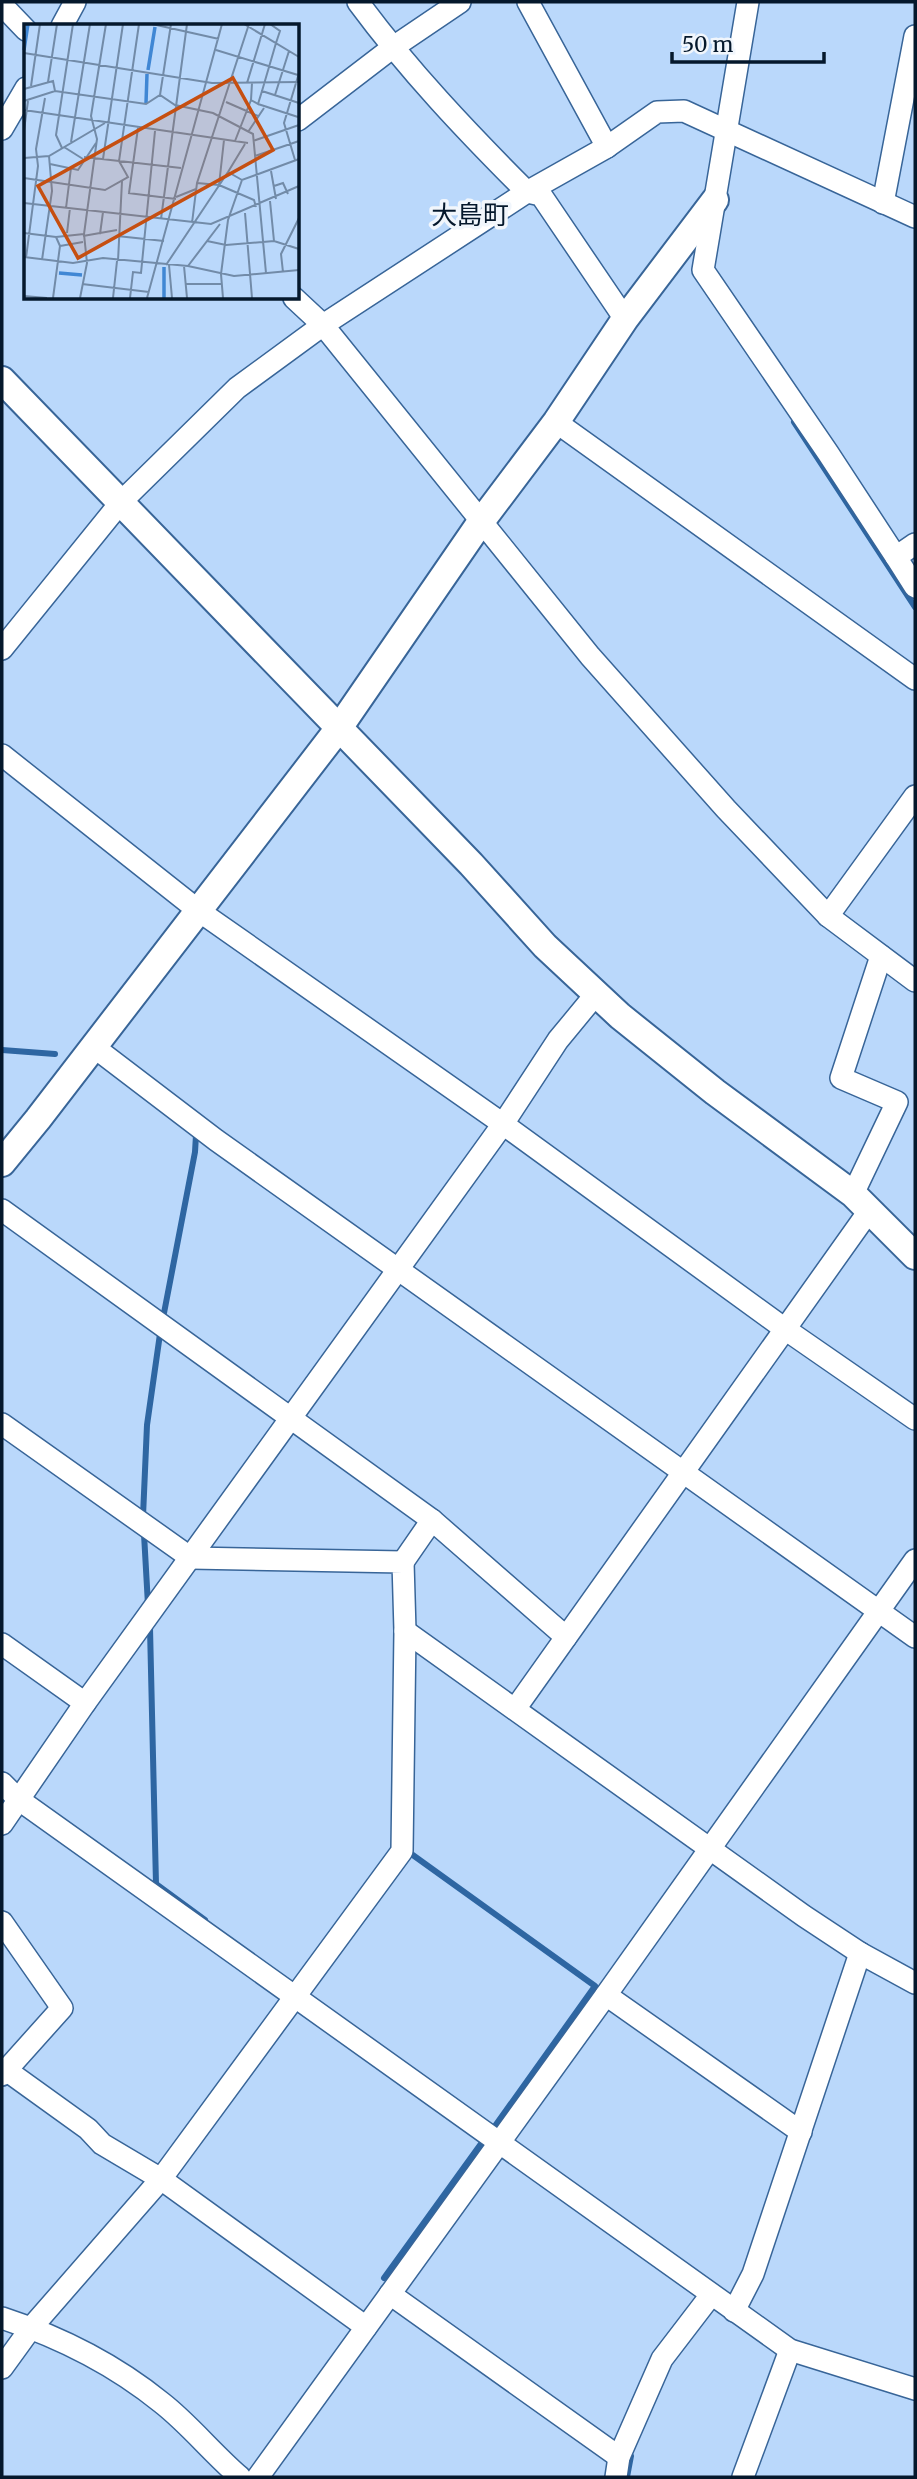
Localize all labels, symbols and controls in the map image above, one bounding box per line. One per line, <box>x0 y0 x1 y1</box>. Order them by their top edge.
scale bar <box>672 21 824 65</box>
inset map <box>24 24 299 299</box>
text: 50 m <box>682 31 733 58</box>
district label: 大島町 <box>431 198 509 231</box>

